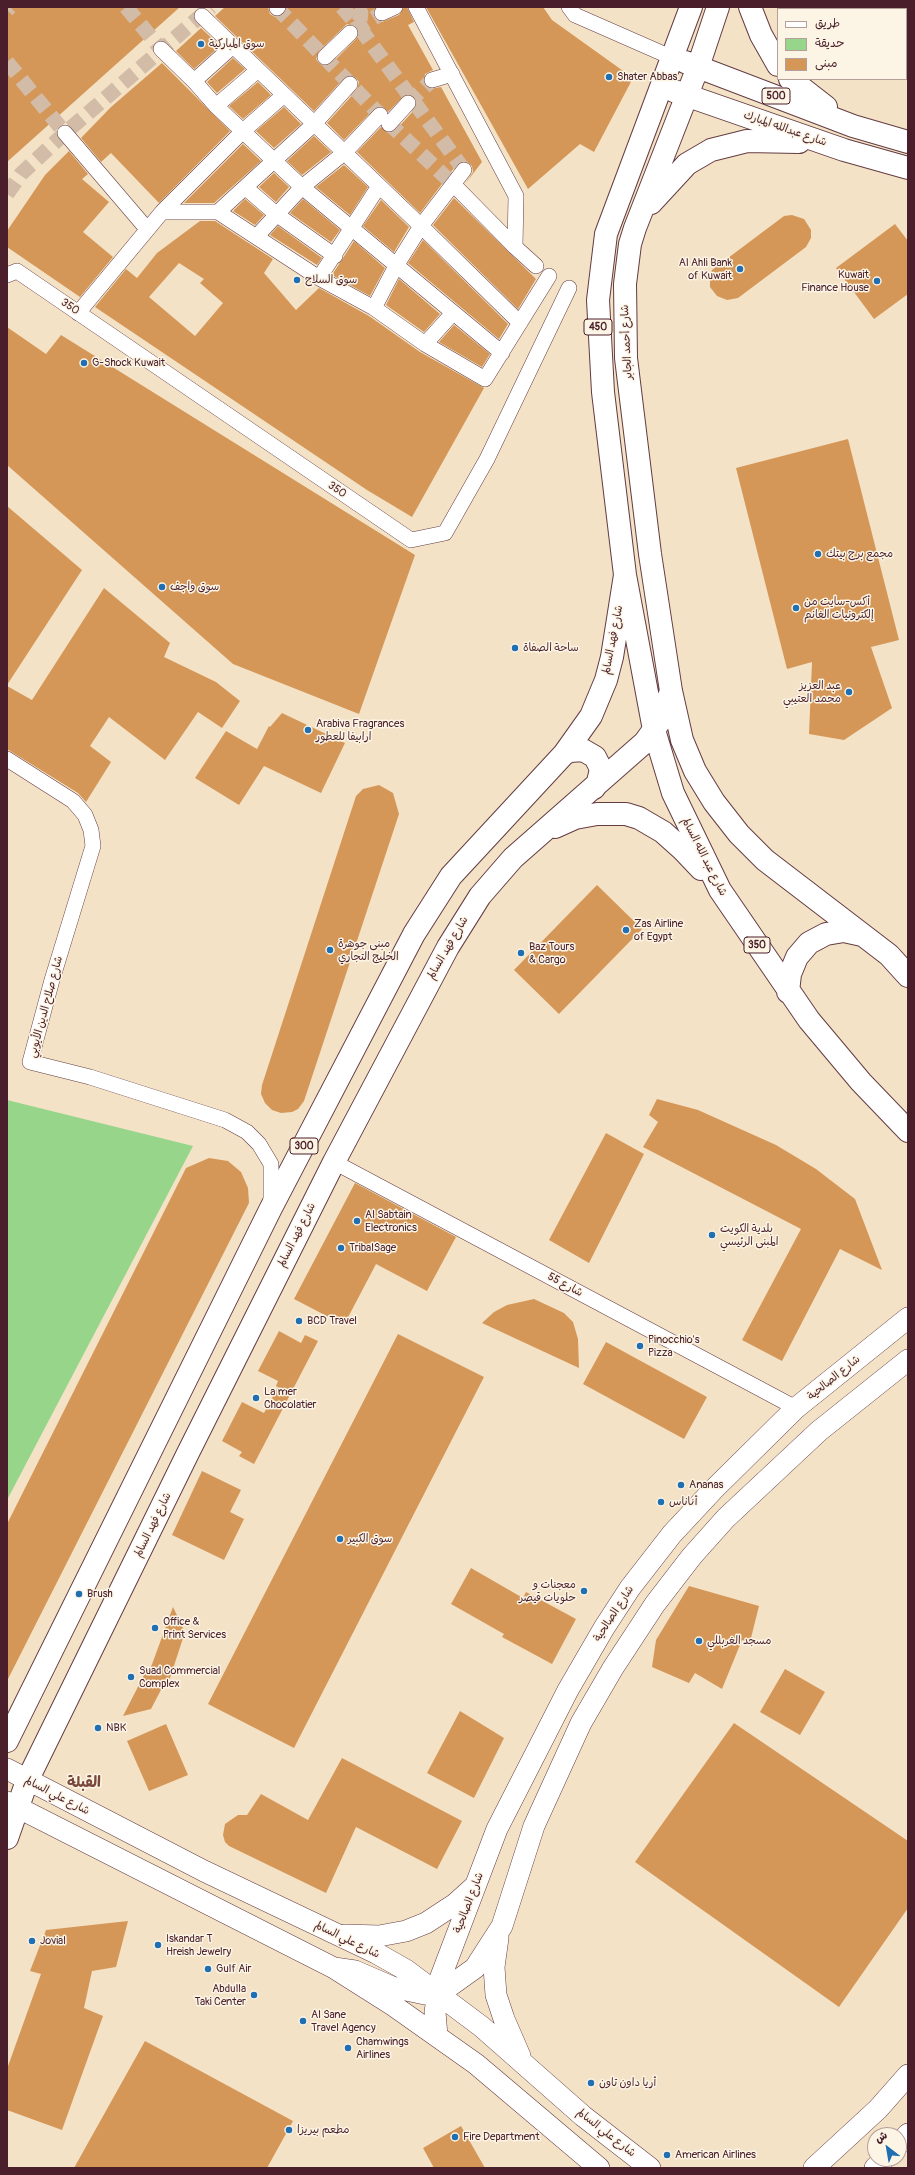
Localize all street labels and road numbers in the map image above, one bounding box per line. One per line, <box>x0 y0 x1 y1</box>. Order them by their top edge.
road number: 500 <box>762 88 790 104</box>
street label: شارع عبدالله المبارك <box>742 109 828 149</box>
street label: 350 <box>58 296 82 318</box>
street label: شارع أحمد الجابر <box>618 304 636 380</box>
road number: 450 <box>584 319 612 335</box>
street label: 350 <box>325 479 349 501</box>
street label: شارع فهد السالم <box>600 604 626 676</box>
street label: شارع عبد الله السالم <box>679 816 729 898</box>
street label: شارع فهد السالم <box>425 914 471 982</box>
road number: 350 <box>744 937 770 953</box>
street label: شارع صلاح الدين الأيوبي <box>26 955 66 1059</box>
road number: 300 <box>290 1138 318 1154</box>
street label: شارع فهد السالم <box>275 1201 319 1269</box>
street label: شارع 55 <box>545 1270 585 1300</box>
street label: شارع الصالحية <box>805 1353 863 1403</box>
street label: شارع فهد السالم <box>132 1490 174 1560</box>
street label: شارع الصالحية <box>591 1584 637 1644</box>
street label: شارع علي السالم <box>22 1774 92 1818</box>
street label: شارع الصالحية <box>451 1871 487 1935</box>
street label: شارع علي السالم <box>312 1919 382 1961</box>
street label: شارع علي السالم <box>574 2106 638 2160</box>

